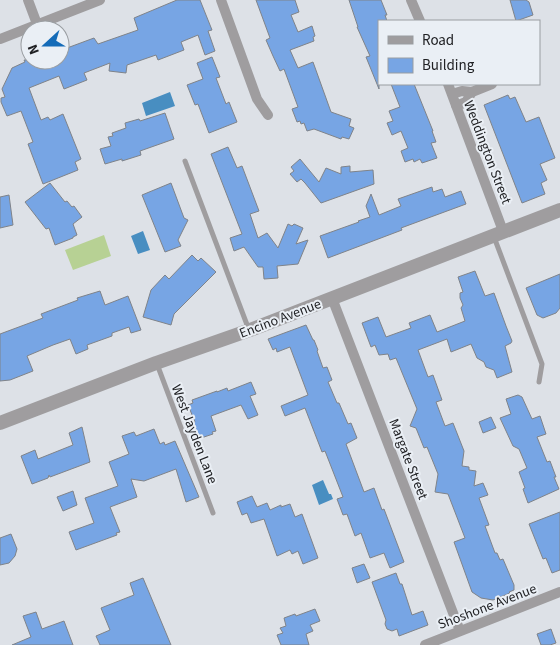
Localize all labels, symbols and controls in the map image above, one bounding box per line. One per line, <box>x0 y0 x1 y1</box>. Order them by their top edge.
north arrow <box>20 20 70 70</box>
legend <box>378 20 540 85</box>
text: Road <box>422 30 454 51</box>
text: N <box>23 41 45 57</box>
text: Building <box>422 55 475 76</box>
street label: Weddington Street <box>458 98 516 207</box>
street label: Encino Avenue <box>237 294 324 344</box>
street label: West Jayden Lane <box>166 382 222 487</box>
street label: Margate Street <box>383 416 433 503</box>
street label: Shoshone Avenue <box>435 579 540 635</box>

